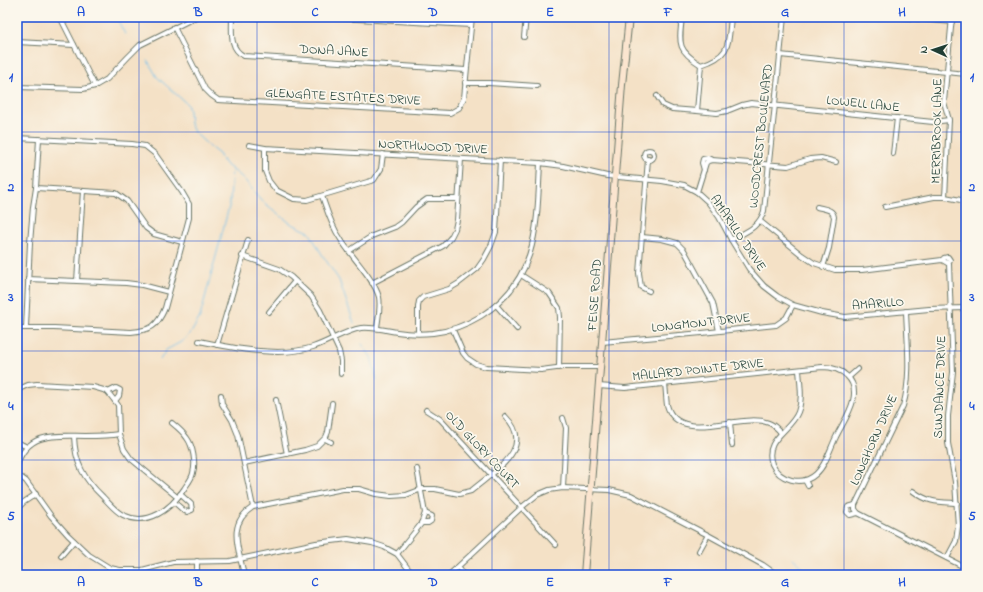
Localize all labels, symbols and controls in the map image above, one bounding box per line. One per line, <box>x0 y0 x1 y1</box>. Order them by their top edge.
text: A <box>77 3 85 22</box>
text: B <box>193 3 203 22</box>
text: C <box>311 3 319 22</box>
text: D <box>427 3 438 22</box>
text: E <box>546 3 554 22</box>
text: F <box>663 3 673 22</box>
text: G <box>781 3 789 22</box>
text: H <box>898 3 906 22</box>
north arrow <box>913 30 953 70</box>
street label: DONA JANE <box>298 40 369 62</box>
text: N <box>916 45 932 54</box>
street label: WOODCREST BOULEVARD <box>744 63 778 209</box>
text: 1 <box>9 68 14 87</box>
text: 1 <box>970 68 975 87</box>
street label: MERRIBROOK LANE <box>927 78 947 184</box>
street label: GLENGATE ESTATES DRIVE <box>265 83 421 111</box>
street label: LOWELL LANE <box>825 91 901 117</box>
street label: NORTHWOOD DRIVE <box>378 135 488 159</box>
text: 2 <box>7 178 15 197</box>
text: 2 <box>968 178 976 197</box>
street label: AMARILLO DRIVE <box>705 191 771 275</box>
street label: FEISE ROAD <box>583 258 607 333</box>
text: 3 <box>7 288 14 307</box>
text: 3 <box>968 288 975 307</box>
street label: AMARILLO <box>851 292 905 316</box>
street label: LONGMONT DRIVE <box>651 308 751 338</box>
street label: SUNDANCE DRIVE <box>929 335 951 439</box>
street label: MALLARD POINTE DRIVE <box>631 354 765 386</box>
street label: LONGHORN DRIVE <box>845 391 903 489</box>
text: 4 <box>7 397 14 416</box>
text: 4 <box>968 397 975 416</box>
street label: OLD GLORY COURT <box>440 406 524 494</box>
text: 5 <box>7 507 15 526</box>
text: 5 <box>968 507 976 526</box>
text: A <box>77 573 85 592</box>
text: B <box>193 573 203 592</box>
text: C <box>311 573 319 592</box>
text: D <box>427 573 438 592</box>
text: E <box>546 573 554 592</box>
text: F <box>663 573 673 592</box>
text: G <box>781 573 789 592</box>
text: H <box>898 573 906 592</box>

